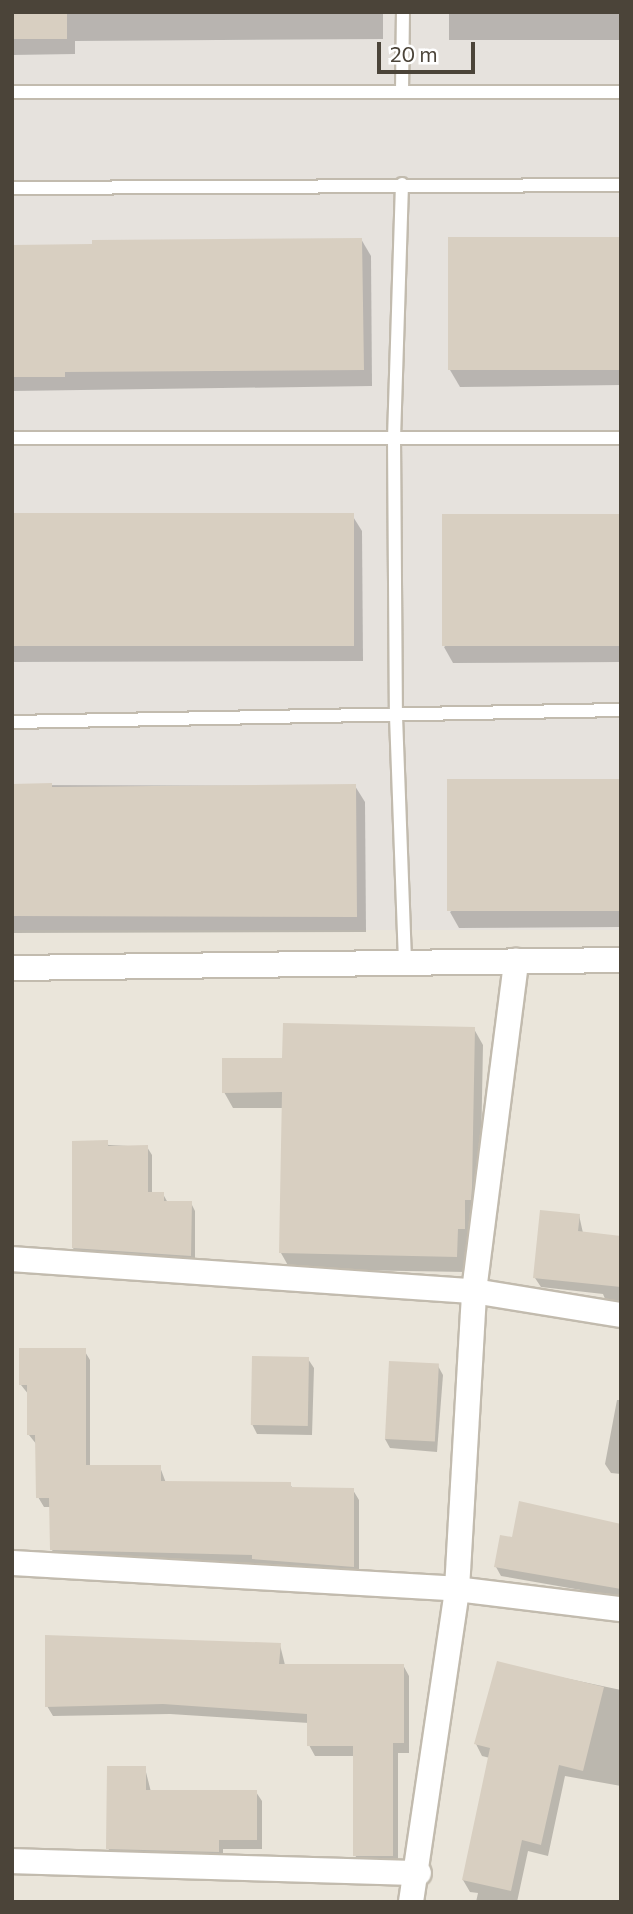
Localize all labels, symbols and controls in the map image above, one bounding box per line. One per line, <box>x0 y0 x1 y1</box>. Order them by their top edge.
scale bar <box>381 28 479 72</box>
text: 20 m <box>390 41 438 66</box>

